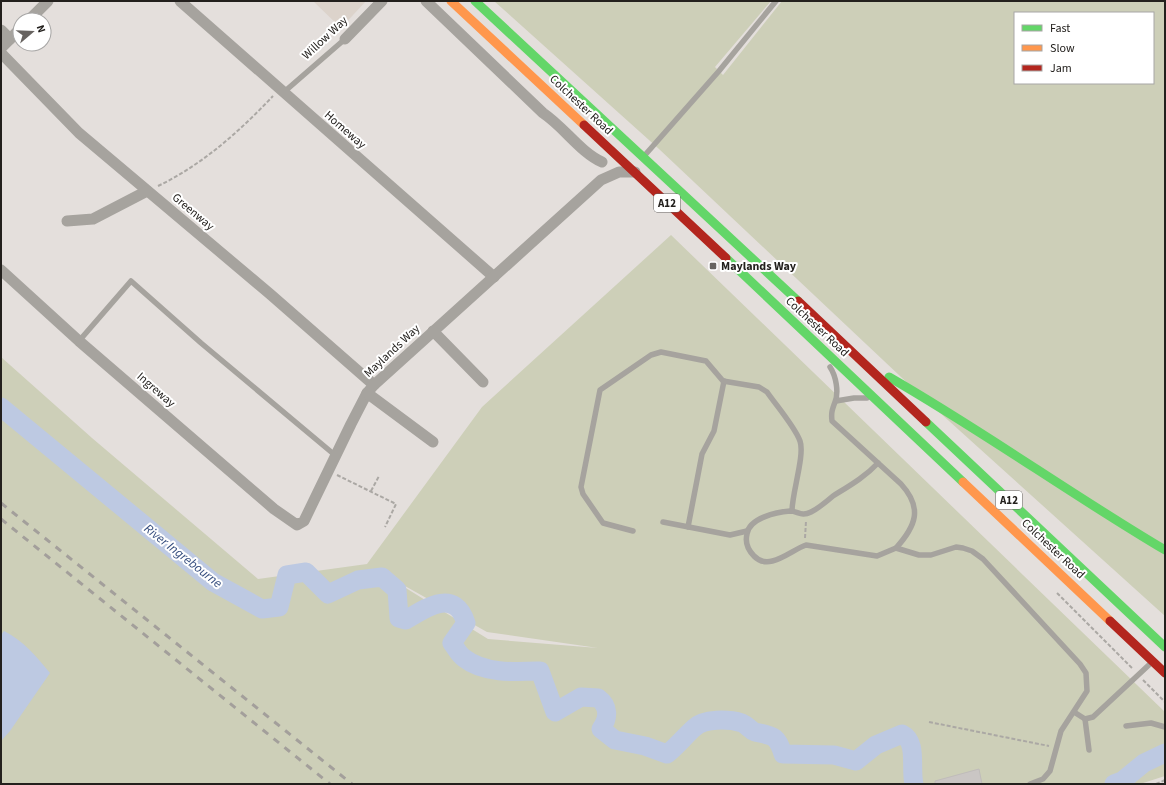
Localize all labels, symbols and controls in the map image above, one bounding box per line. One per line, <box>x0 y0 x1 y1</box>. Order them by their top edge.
north arrow <box>12 12 52 52</box>
street label: Willow Way <box>298 12 352 64</box>
legend <box>1014 12 1154 84</box>
text: Fast <box>1050 20 1070 37</box>
text: N <box>33 23 49 35</box>
text: Slow <box>1050 40 1075 57</box>
text: Jam <box>1050 60 1072 77</box>
street label: Colchester Road <box>545 71 617 139</box>
street label: Homeway <box>320 107 370 153</box>
street label: Greenway <box>168 189 218 235</box>
road number: A12 <box>654 194 680 212</box>
place label: Maylands Way <box>721 258 797 275</box>
marker: Maylands Way <box>708 261 718 271</box>
street label: Colchester Road <box>781 293 853 361</box>
street label: Maylands Way <box>360 320 424 381</box>
street label: Ingreway <box>133 368 179 412</box>
road number: A12 <box>996 491 1022 509</box>
street label: Colchester Road <box>1017 515 1089 583</box>
water label: River Ingrebourne <box>140 520 226 592</box>

